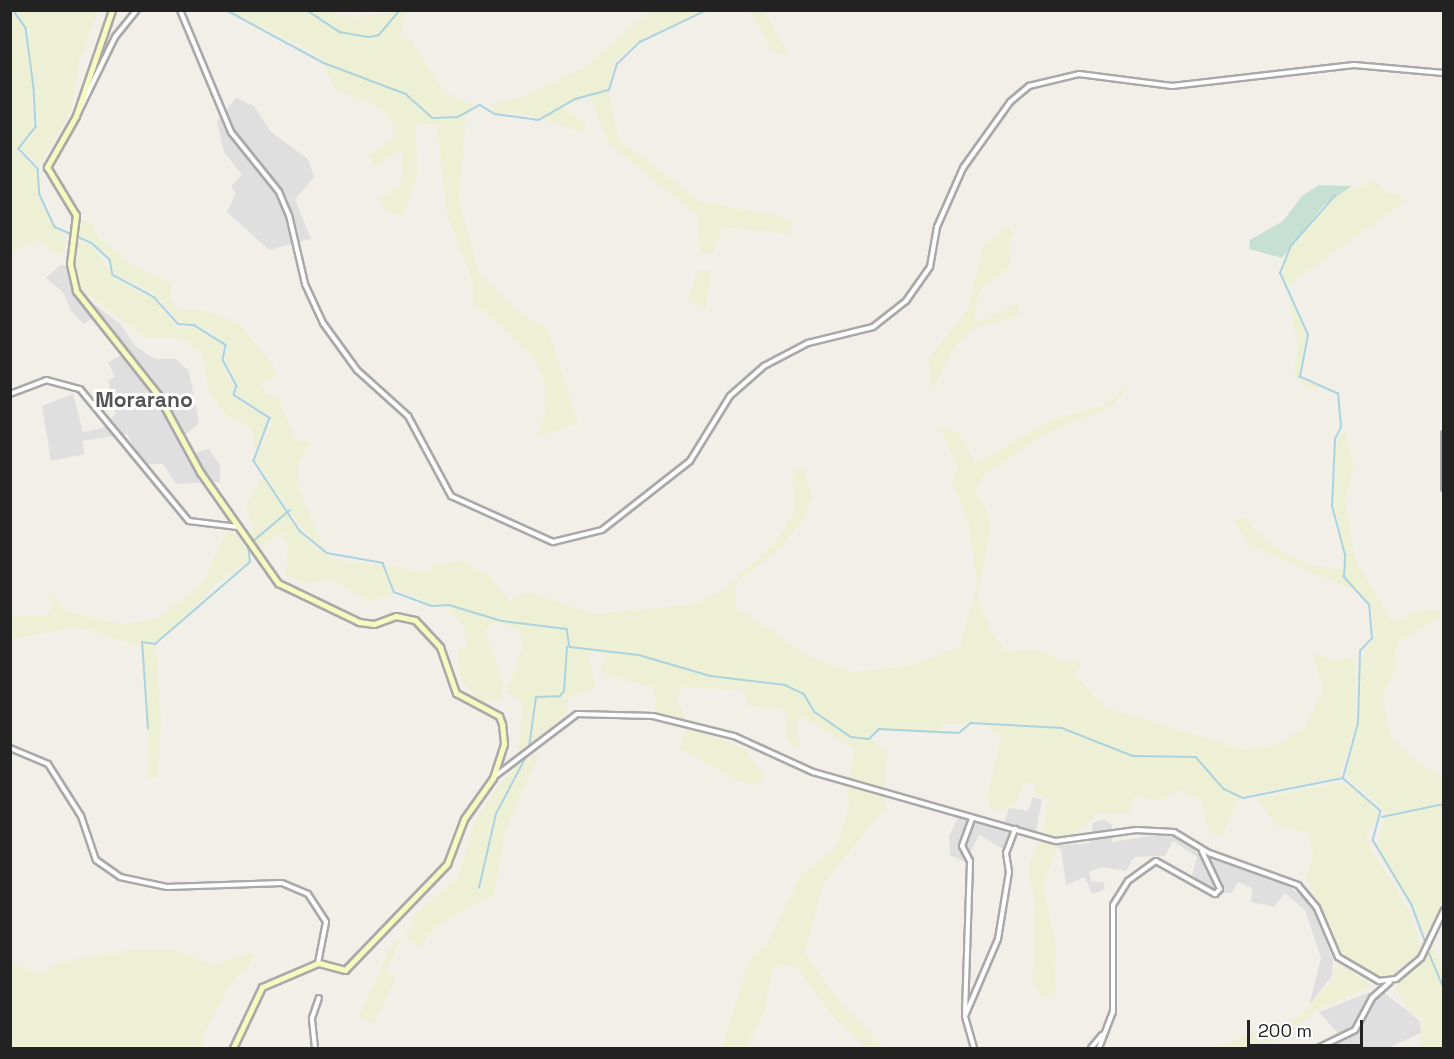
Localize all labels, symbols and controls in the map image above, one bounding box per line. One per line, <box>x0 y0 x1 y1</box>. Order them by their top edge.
district label: Morarano <box>95 387 193 413</box>
scale bar <box>1250 1008 1366 1046</box>
text: 200 m <box>1258 1019 1312 1042</box>

